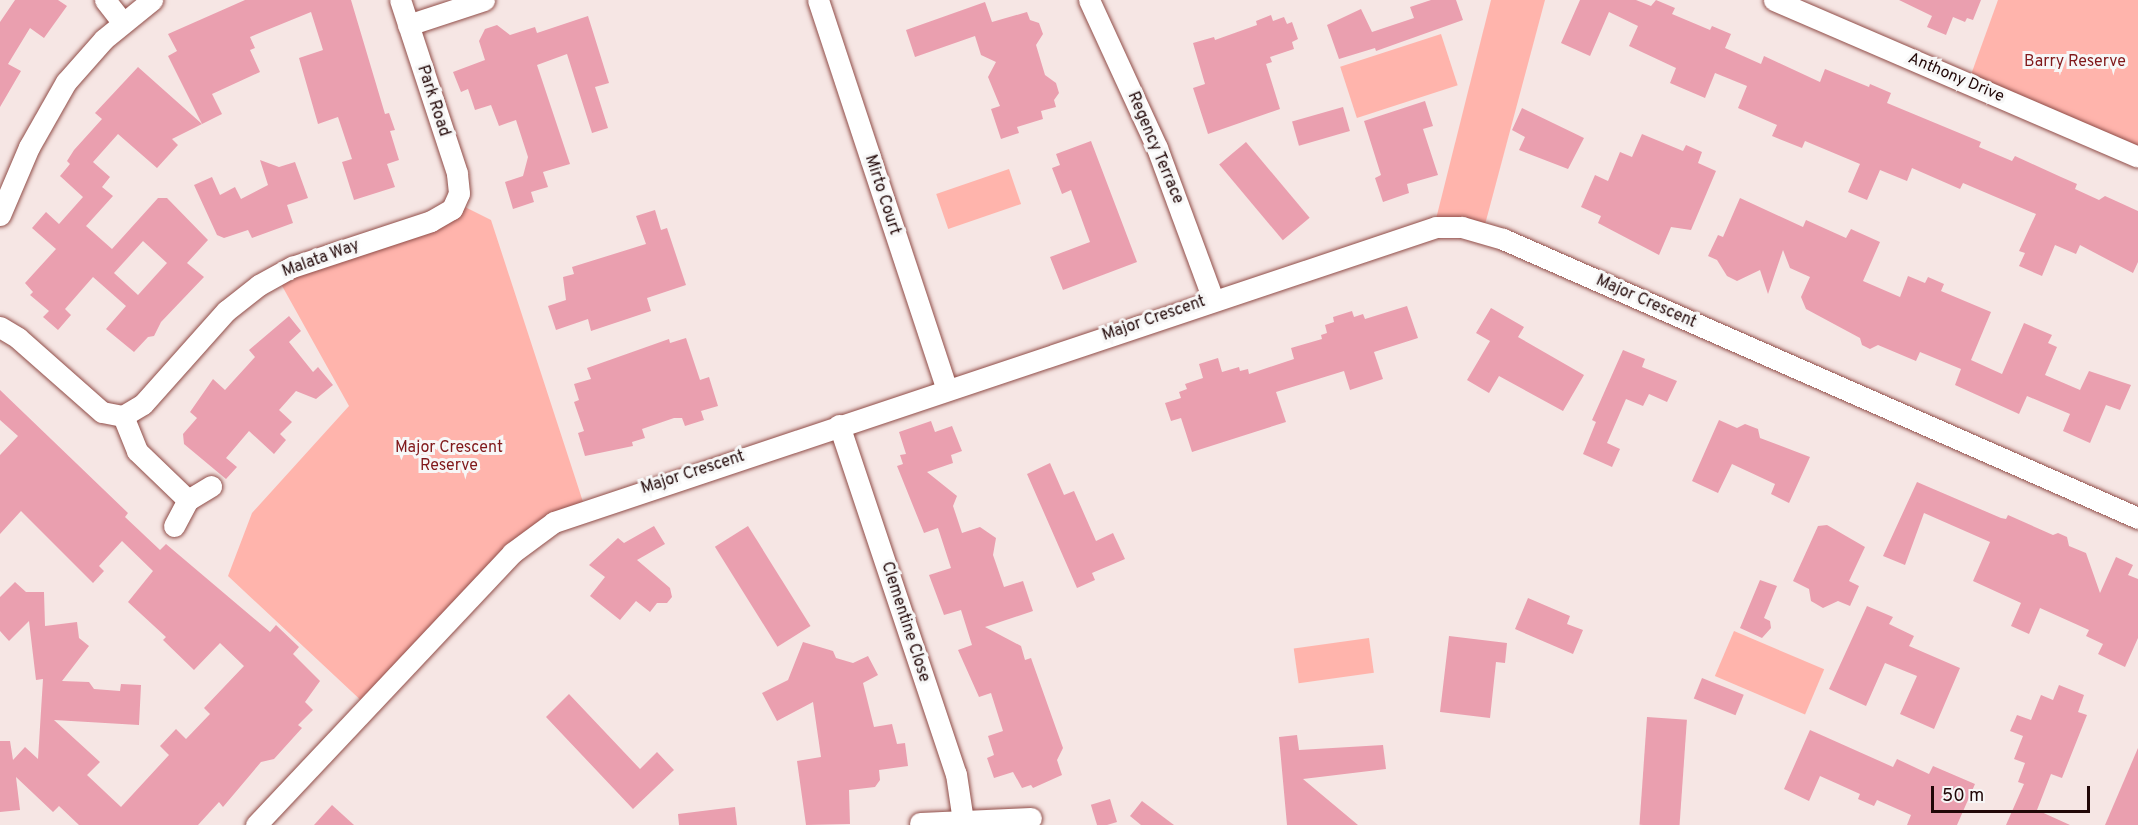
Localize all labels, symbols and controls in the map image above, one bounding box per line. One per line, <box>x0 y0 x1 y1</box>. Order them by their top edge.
street label: Anthony Drive <box>1905 49 2007 107</box>
park label: Barry Reserve <box>2024 52 2126 72</box>
street label: Park Road <box>412 63 454 139</box>
street label: Regency Terrace <box>1123 89 1187 207</box>
street label: Mirto Court <box>860 153 904 237</box>
street label: Malata Way <box>280 236 362 282</box>
street label: Major Crescent <box>1593 271 1699 333</box>
street label: Major Crescent <box>1100 292 1208 346</box>
park label: Major Crescent Reserve <box>395 438 503 476</box>
street label: Major Crescent <box>639 447 747 499</box>
street label: Clementine Close <box>877 559 933 685</box>
scale bar <box>1934 774 2093 812</box>
text: 50 m <box>1942 785 1984 808</box>

